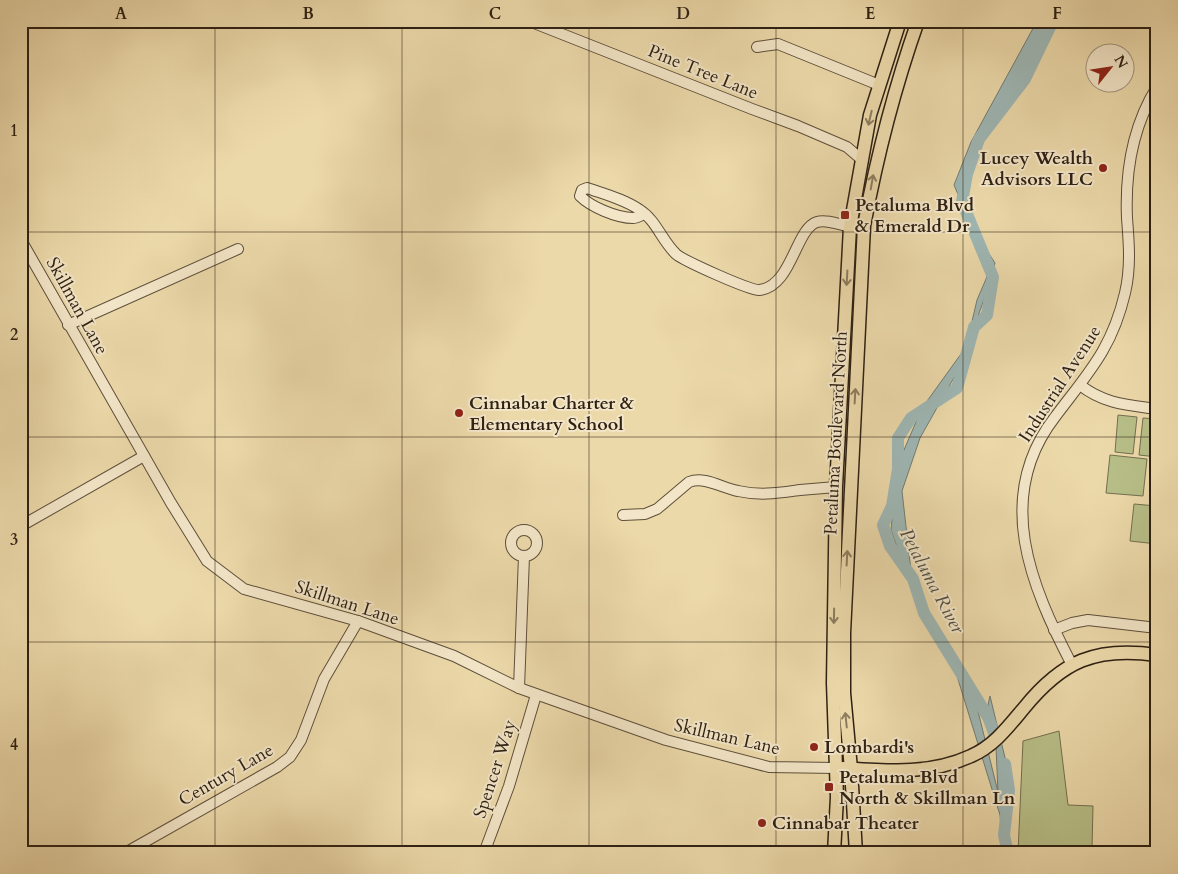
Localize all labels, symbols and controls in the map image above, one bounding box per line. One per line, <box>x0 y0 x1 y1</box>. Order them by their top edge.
text: A <box>115 3 127 25</box>
text: B <box>302 3 314 25</box>
text: C <box>489 3 501 25</box>
text: D <box>676 3 690 25</box>
text: E <box>865 3 875 25</box>
text: F <box>1052 3 1062 25</box>
street label: Pine Tree Lane <box>644 39 762 105</box>
north arrow <box>1086 42 1136 92</box>
text: N <box>1110 52 1132 72</box>
one-way arrow <box>865 109 874 125</box>
text: 1 <box>10 120 18 142</box>
place label: Lucey Wealth Advisors LLC <box>980 146 1093 192</box>
marker: Lucey Wealth Advisors LLC <box>1097 162 1109 174</box>
one-way arrow <box>868 174 878 190</box>
place label: Petaluma Blvd & Emerald Dr <box>855 193 975 239</box>
marker: Petaluma Blvd & Emerald Dr <box>839 209 851 221</box>
street label: Skillman Lane <box>40 253 114 359</box>
one-way arrow <box>843 270 852 286</box>
street label: Industrial Avenue <box>1013 321 1107 447</box>
text: 2 <box>10 324 18 346</box>
street label: Petaluma Boulevard North <box>818 330 854 536</box>
one-way arrow <box>851 388 860 404</box>
place label: Cinnabar Charter & Elementary School <box>469 391 634 437</box>
marker: Cinnabar Charter & Elementary School <box>453 407 465 419</box>
water label: Petaluma River <box>893 524 971 639</box>
text: 3 <box>10 529 18 551</box>
one-way arrow <box>843 550 852 566</box>
street label: Skillman Lane <box>292 574 402 632</box>
one-way arrow <box>829 607 839 623</box>
street label: Skillman Lane <box>672 713 782 761</box>
one-way arrow <box>841 713 851 729</box>
street label: Spencer Way <box>467 716 523 821</box>
text: 4 <box>10 734 18 756</box>
place label: Lombardi's <box>824 735 914 760</box>
street label: Century Lane <box>174 738 278 812</box>
marker: Lombardi's <box>808 741 820 753</box>
place label: Petaluma Blvd North & Skillman Ln <box>839 765 1016 811</box>
marker: Petaluma Blvd North & Skillman Ln <box>823 781 835 793</box>
place label: Cinnabar Theater <box>772 811 919 836</box>
marker: Cinnabar Theater <box>756 817 768 829</box>

